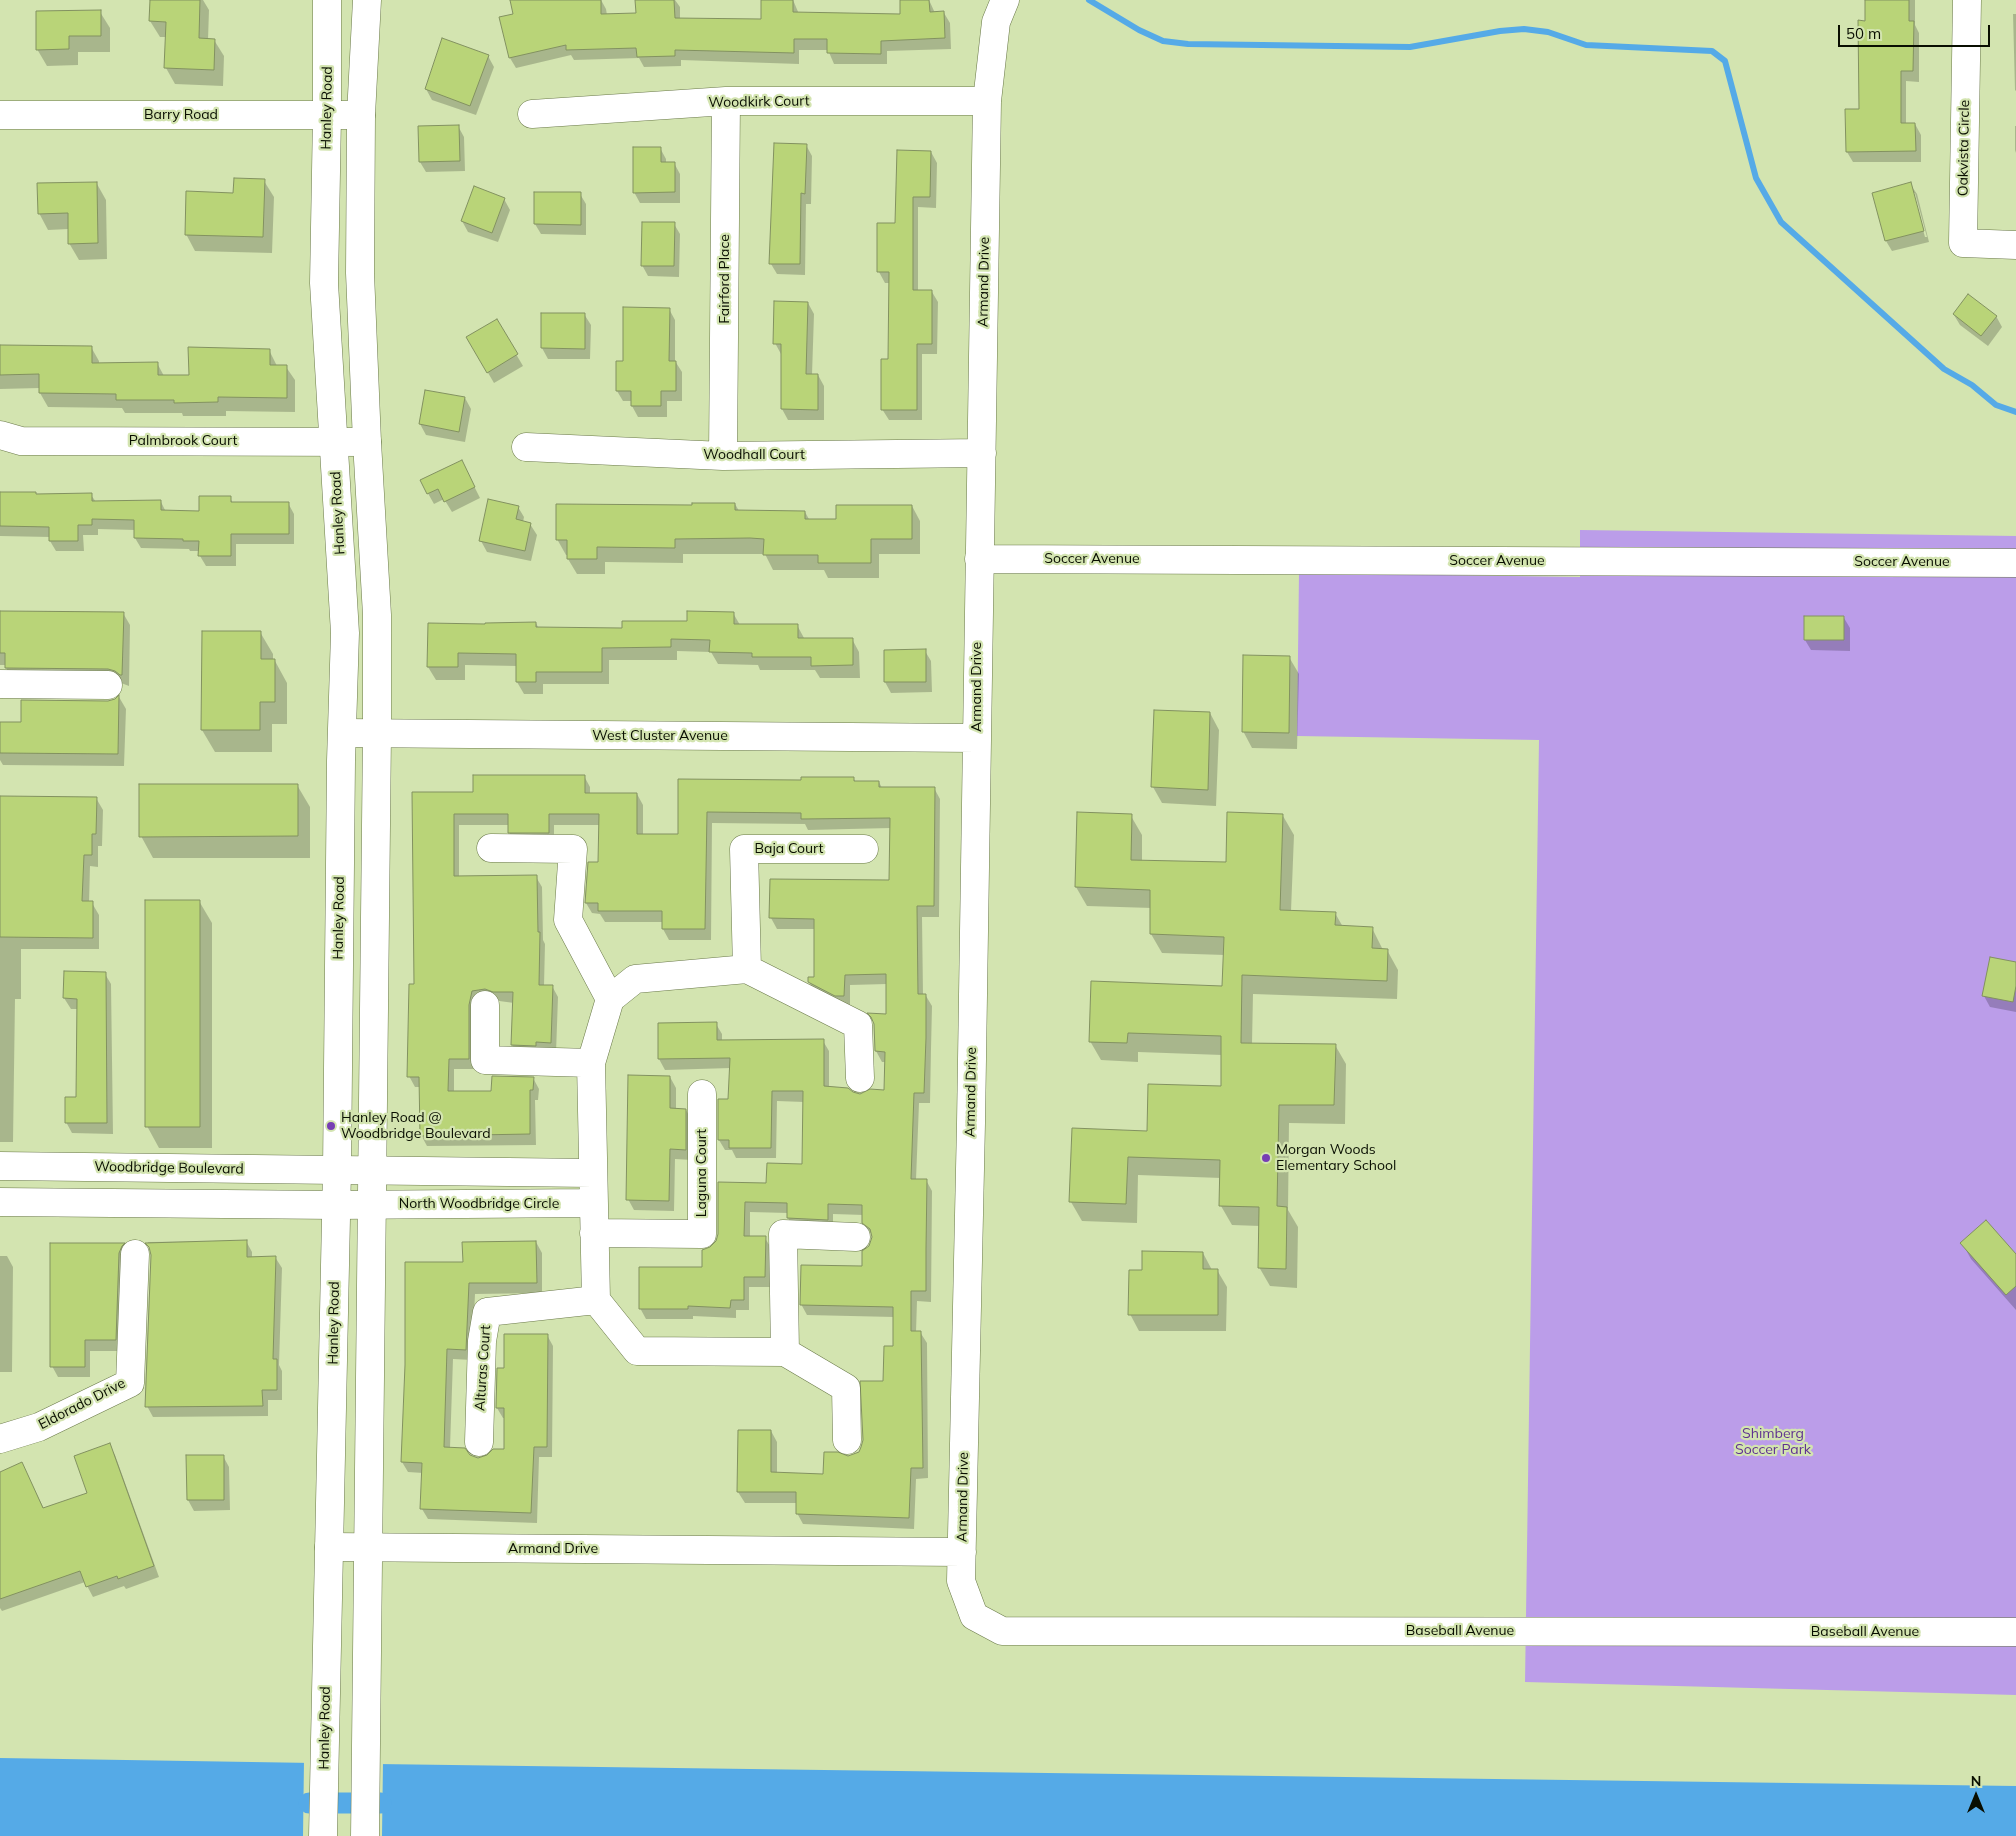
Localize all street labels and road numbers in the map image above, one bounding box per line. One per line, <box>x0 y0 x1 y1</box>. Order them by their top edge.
street label: Hanley Road <box>318 66 336 150</box>
street label: Woodkirk Court <box>708 93 810 111</box>
street label: Oakvista Circle <box>1955 100 1973 196</box>
street label: Barry Road <box>144 107 218 123</box>
street label: Fairford Place <box>717 234 733 324</box>
street label: Armand Drive <box>975 237 993 327</box>
street label: Palmbrook Court <box>129 433 237 449</box>
street label: Woodhall Court <box>703 447 805 463</box>
street label: Hanley Road <box>327 471 349 555</box>
street label: Soccer Avenue <box>1044 551 1140 567</box>
street label: Soccer Avenue <box>1449 553 1545 569</box>
street label: Soccer Avenue <box>1854 554 1950 570</box>
street label: Armand Drive <box>969 642 985 732</box>
street label: West Cluster Avenue <box>592 728 728 744</box>
street label: Baja Court <box>755 841 823 857</box>
street label: Hanley Road <box>330 876 348 960</box>
street label: Armand Drive <box>962 1047 980 1137</box>
street label: Laguna Court <box>694 1129 710 1217</box>
street label: Woodbridge Boulevard <box>94 1158 244 1178</box>
street label: North Woodbridge Circle <box>399 1196 559 1212</box>
street label: Hanley Road <box>325 1281 343 1365</box>
street label: Alturas Court <box>472 1324 494 1412</box>
street label: Eldorado Drive <box>36 1375 128 1433</box>
street label: Armand Drive <box>954 1452 972 1542</box>
street label: Armand Drive <box>508 1541 598 1557</box>
street label: Baseball Avenue <box>1406 1623 1514 1639</box>
street label: Baseball Avenue <box>1811 1624 1919 1640</box>
street label: Hanley Road <box>316 1686 334 1770</box>

